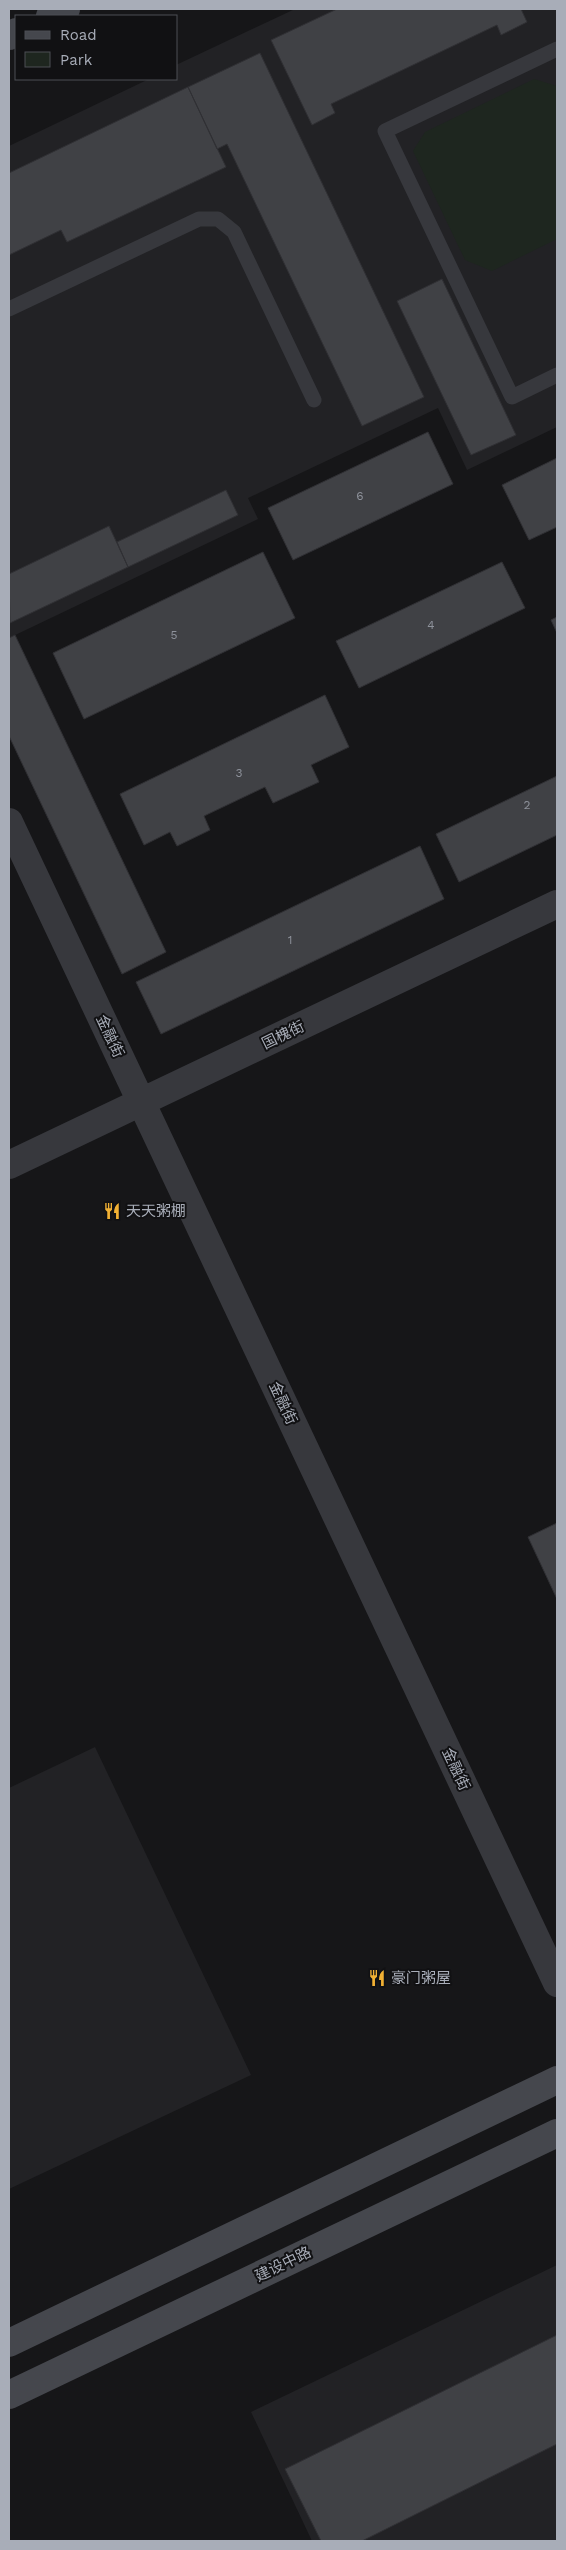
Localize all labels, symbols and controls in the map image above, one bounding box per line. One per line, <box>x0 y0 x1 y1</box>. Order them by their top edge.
legend <box>15 15 178 80</box>
text: Road <box>60 26 97 44</box>
text: Park <box>60 51 93 69</box>
house number: 6 <box>356 489 364 503</box>
house number: 4 <box>427 618 435 632</box>
house number: 5 <box>171 628 178 642</box>
house number: 3 <box>236 766 243 780</box>
house number: 2 <box>524 798 531 812</box>
house number: 1 <box>288 933 292 947</box>
street label: 金融街 <box>92 1012 128 1060</box>
street label: 国槐街 <box>259 1017 307 1053</box>
restaurant icon: 天天粥棚 <box>102 1201 122 1221</box>
place label: 天天粥棚 <box>126 1202 186 1220</box>
street label: 金融街 <box>265 1379 301 1427</box>
street label: 金融街 <box>438 1745 474 1793</box>
restaurant icon: 豪门粥屋 <box>367 1968 387 1988</box>
place label: 豪门粥屋 <box>391 1969 451 1987</box>
street label: 建设中路 <box>252 2243 314 2285</box>

